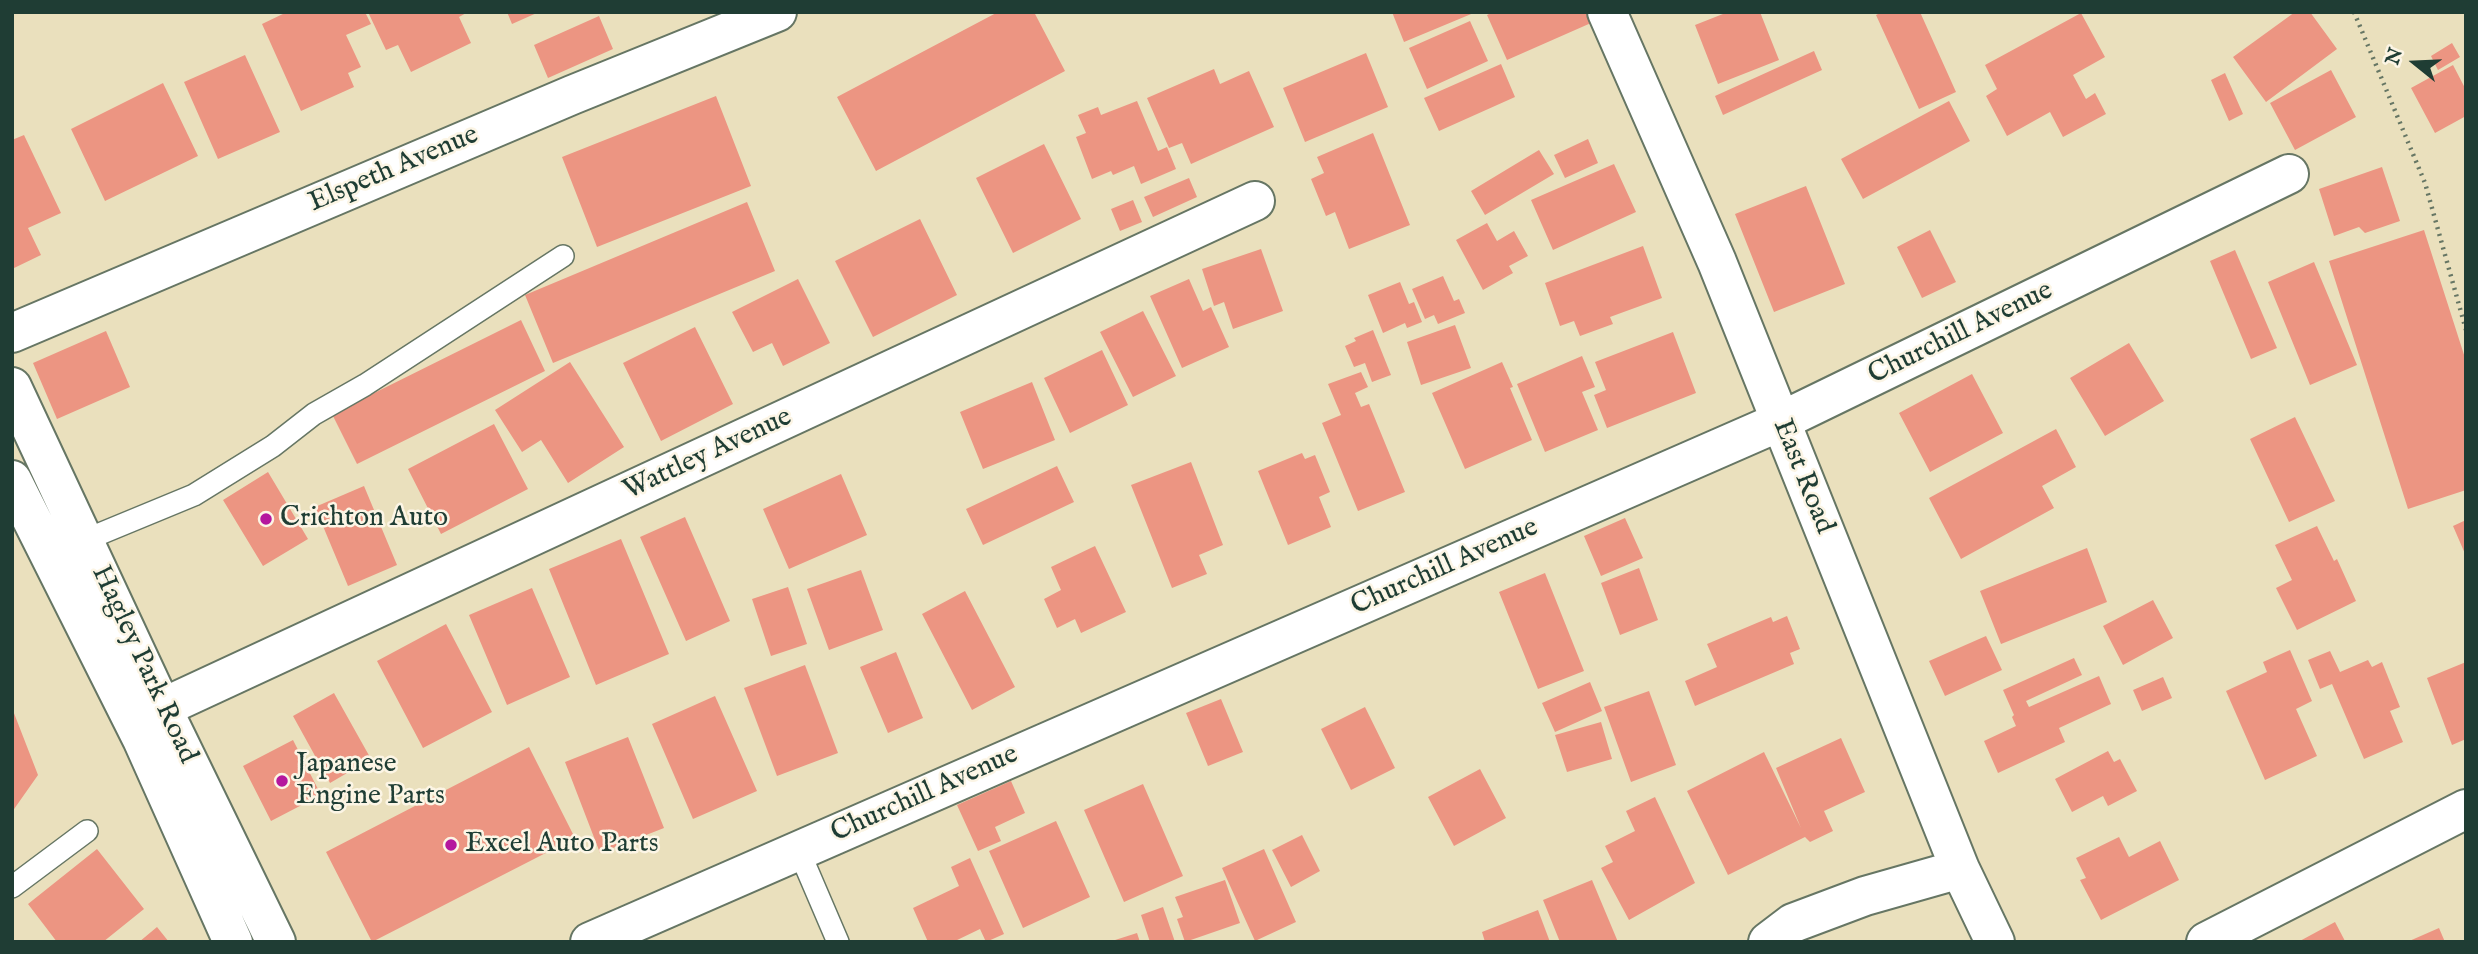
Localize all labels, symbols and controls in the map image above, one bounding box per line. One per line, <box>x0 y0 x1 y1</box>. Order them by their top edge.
north arrow <box>2380 28 2450 98</box>
text: N <box>2381 45 2409 68</box>
street label: Elspeth Avenue <box>304 119 484 221</box>
street label: Churchill Avenue <box>1863 275 2059 393</box>
street label: Wattley Avenue <box>618 401 798 509</box>
street label: East Road <box>1764 415 1840 539</box>
place label: Crichton Auto <box>280 502 448 536</box>
marker: Crichton Auto <box>258 511 274 527</box>
street label: Churchill Avenue <box>1346 512 1544 624</box>
street label: Hagley Park Road <box>82 561 204 769</box>
street label: Churchill Avenue <box>826 739 1024 851</box>
place label: Japanese Engine Parts <box>296 748 445 814</box>
marker: Japanese Engine Parts <box>274 773 290 789</box>
place label: Excel Auto Parts <box>465 828 659 862</box>
marker: Excel Auto Parts <box>443 837 459 853</box>

